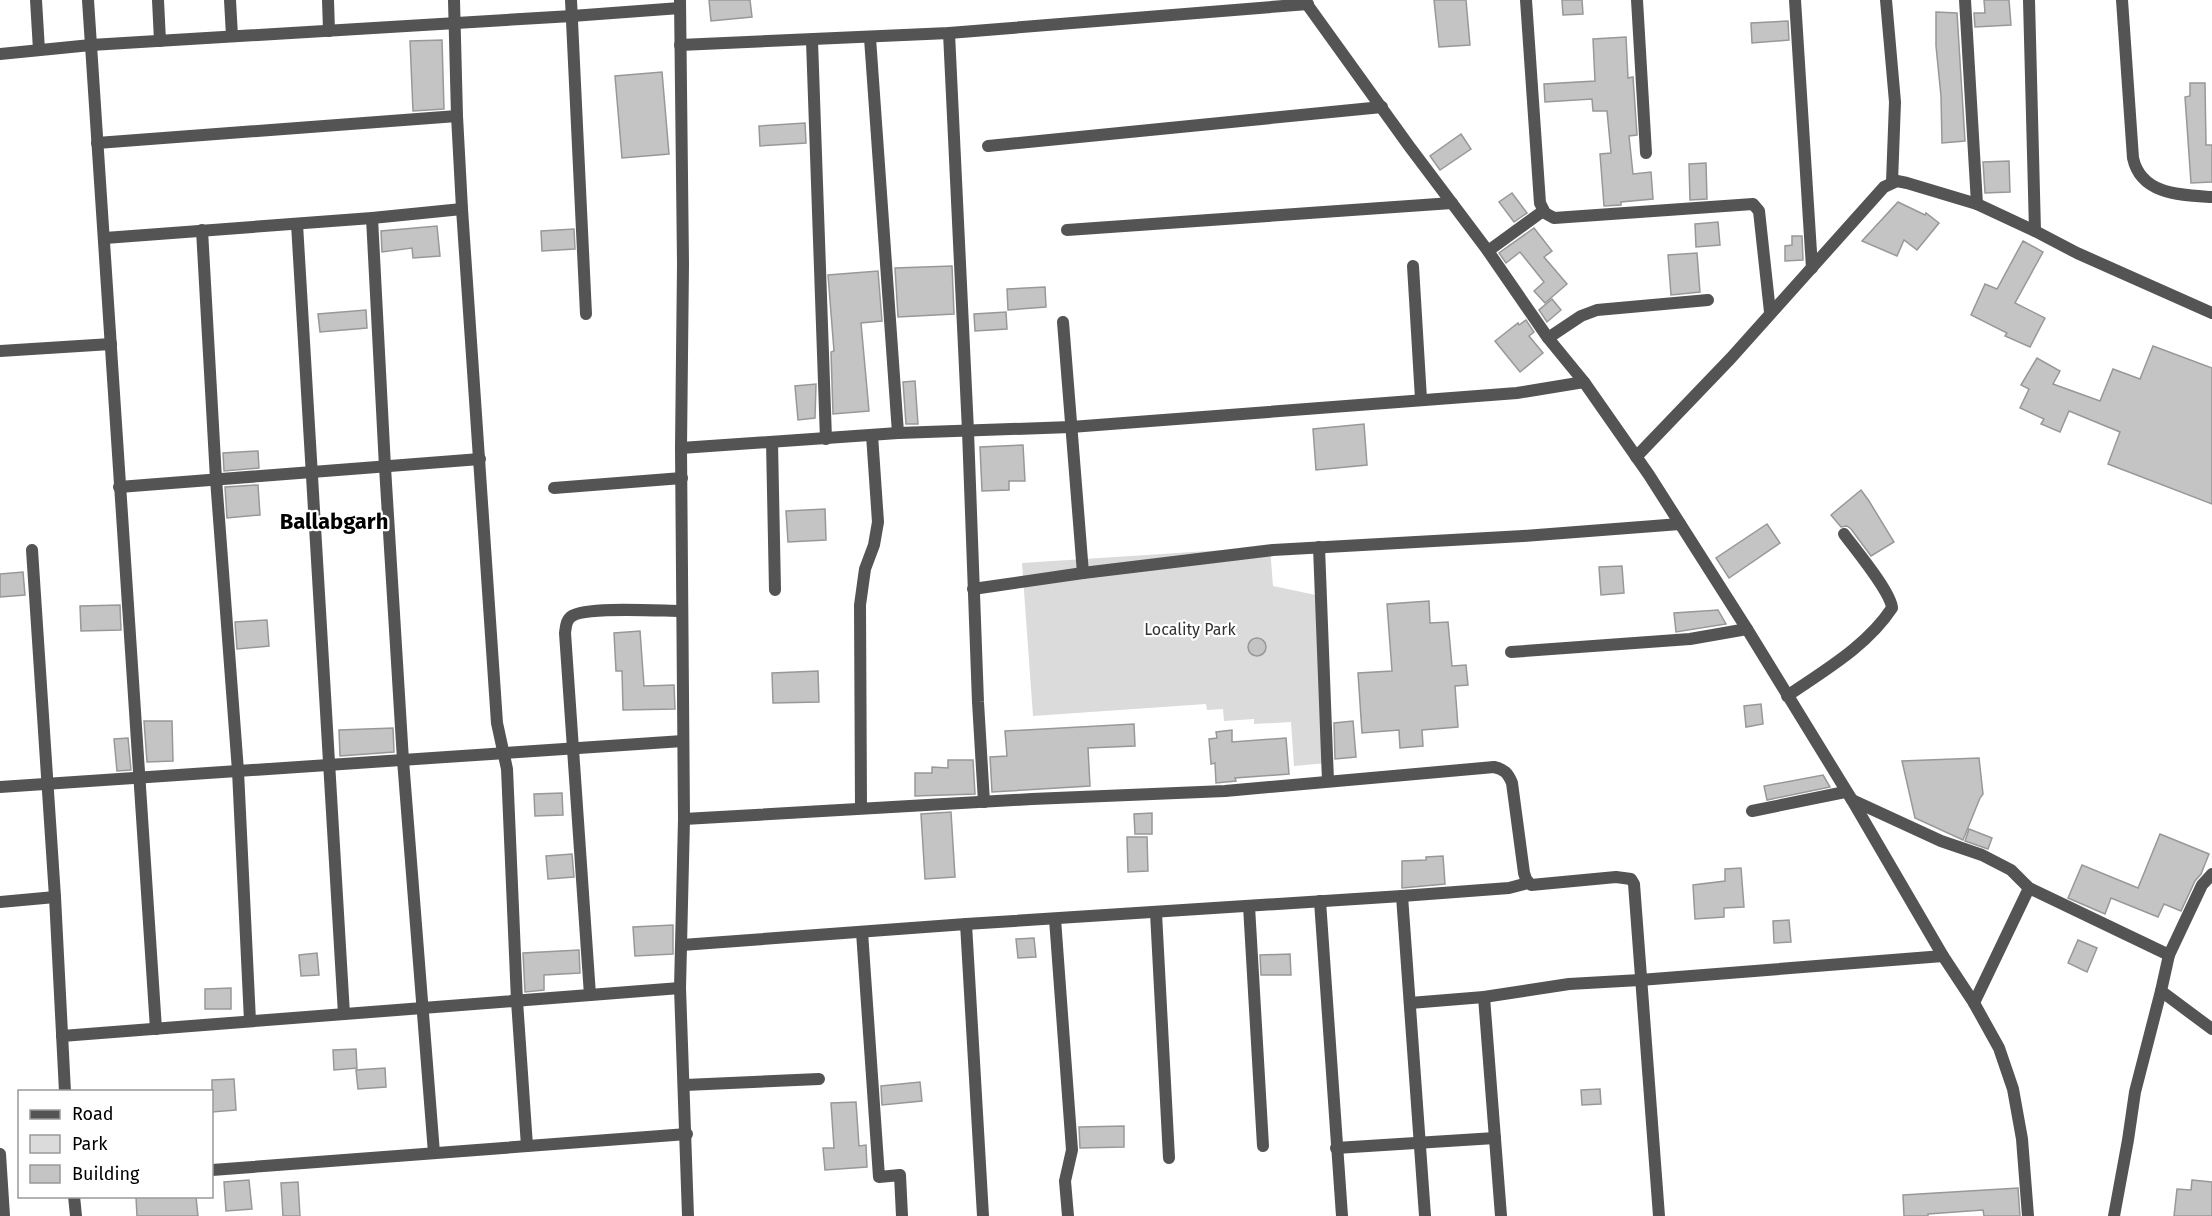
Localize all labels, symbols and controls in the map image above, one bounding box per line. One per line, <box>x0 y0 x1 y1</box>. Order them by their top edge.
district label: Ballabgarh <box>280 508 388 535</box>
park label: Locality Park <box>1144 620 1237 639</box>
legend <box>18 1090 213 1198</box>
text: Road <box>72 1103 114 1125</box>
text: Park <box>72 1133 108 1155</box>
text: Building <box>72 1163 140 1185</box>

